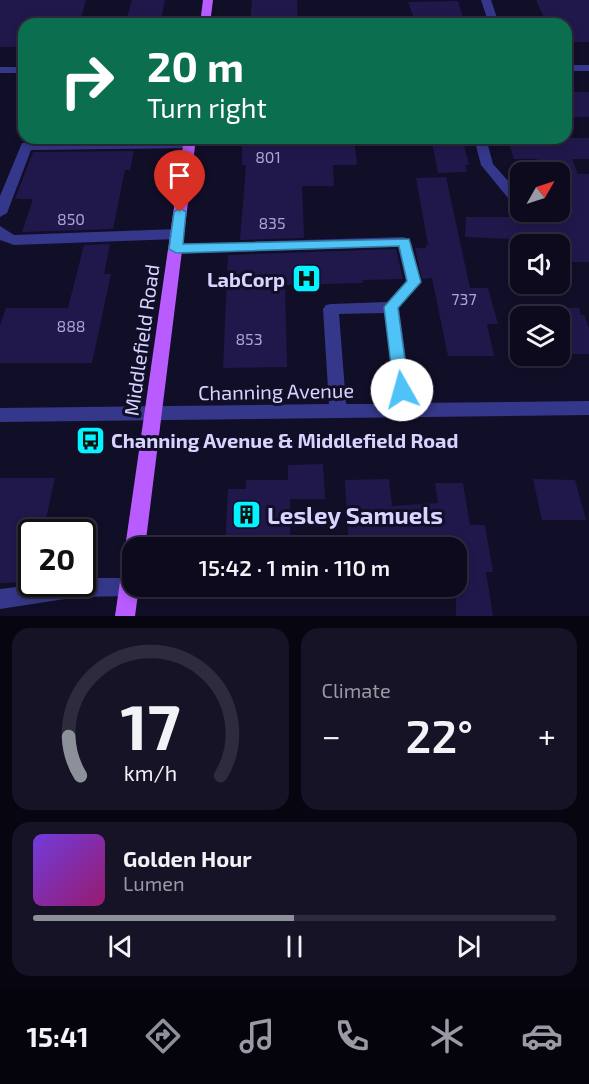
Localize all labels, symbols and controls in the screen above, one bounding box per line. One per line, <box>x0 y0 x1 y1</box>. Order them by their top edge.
text: 20 m <box>147 40 244 90</box>
icon: right <box>48 42 126 120</box>
text: Turn right <box>147 91 267 123</box>
house number: 801 <box>255 147 281 166</box>
pin <box>154 150 205 212</box>
icon: arrive <box>163 159 196 192</box>
north arrow <box>510 162 570 222</box>
map controls <box>510 162 570 366</box>
house number: 850 <box>57 209 85 228</box>
house number: 835 <box>258 213 286 232</box>
button: sound <box>510 234 570 294</box>
street label: Middlefield Road <box>118 263 164 417</box>
hospital icon: LabCorp <box>290 263 322 295</box>
place label: LabCorp <box>207 267 285 291</box>
house number: 737 <box>451 289 477 308</box>
button: layers <box>510 306 570 366</box>
house number: 888 <box>56 316 86 335</box>
house number: 853 <box>235 329 263 348</box>
position arrow <box>370 358 434 422</box>
street label: Channing Avenue <box>198 378 354 404</box>
bus stop icon: Channing Avenue & Middlefield Road <box>74 424 106 456</box>
place label: Channing Avenue & Middlefield Road <box>111 428 458 452</box>
building icon: Lesley Samuels <box>230 498 262 530</box>
place label: Lesley Samuels <box>267 500 443 529</box>
speed limit sign: 20 <box>18 519 96 597</box>
text: 15:42 · 1 min · 110 m <box>199 554 390 580</box>
text: Climate <box>322 678 391 702</box>
text: 17 <box>120 688 180 763</box>
text: 22° <box>406 708 473 762</box>
text: − <box>322 715 341 755</box>
text: + <box>538 715 556 755</box>
text: km/h <box>124 760 177 785</box>
text: Golden Hour <box>123 845 252 871</box>
text: Lumen <box>123 871 185 895</box>
icon: previous <box>104 930 137 963</box>
icon: pause <box>278 930 311 963</box>
icon: next <box>452 930 485 963</box>
icon: directions <box>142 1015 184 1057</box>
icon: music <box>236 1015 278 1057</box>
icon: phone <box>331 1015 373 1057</box>
icon: climate <box>426 1015 468 1057</box>
icon: car <box>521 1015 563 1057</box>
text: 15:41 <box>26 1020 89 1052</box>

